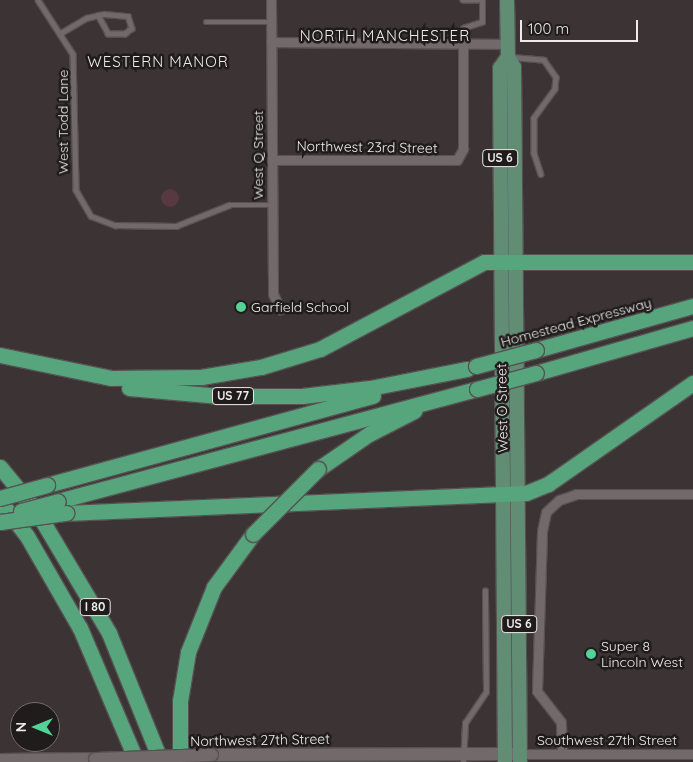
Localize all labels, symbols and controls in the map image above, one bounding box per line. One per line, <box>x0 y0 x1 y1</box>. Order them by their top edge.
scale bar <box>523 10 640 42</box>
text: 100 m <box>528 19 569 38</box>
district label: NORTH MANCHESTER <box>298 27 472 45</box>
district label: WESTERN MANOR <box>86 53 230 71</box>
street label: West Todd Lane <box>55 70 71 174</box>
street label: West Q Street <box>250 110 266 200</box>
street label: Northwest 23rd Street <box>296 137 438 157</box>
road number: US 6 <box>481 148 519 168</box>
street label: Homestead Expressway <box>499 294 653 350</box>
place label: Garfield School <box>251 299 349 315</box>
marker: Garfield School <box>235 301 247 313</box>
street label: West O Street <box>493 363 511 453</box>
road number: US 77 <box>212 386 254 406</box>
road number: I 80 <box>79 598 111 616</box>
road number: US 6 <box>500 614 538 634</box>
place label: Super 8 Lincoln West <box>601 638 683 670</box>
marker: Super 8 Lincoln West <box>585 648 597 660</box>
north arrow <box>10 702 60 752</box>
text: N <box>12 722 30 732</box>
street label: Northwest 27th Street <box>190 730 330 750</box>
street label: Southwest 27th Street <box>537 732 677 748</box>

